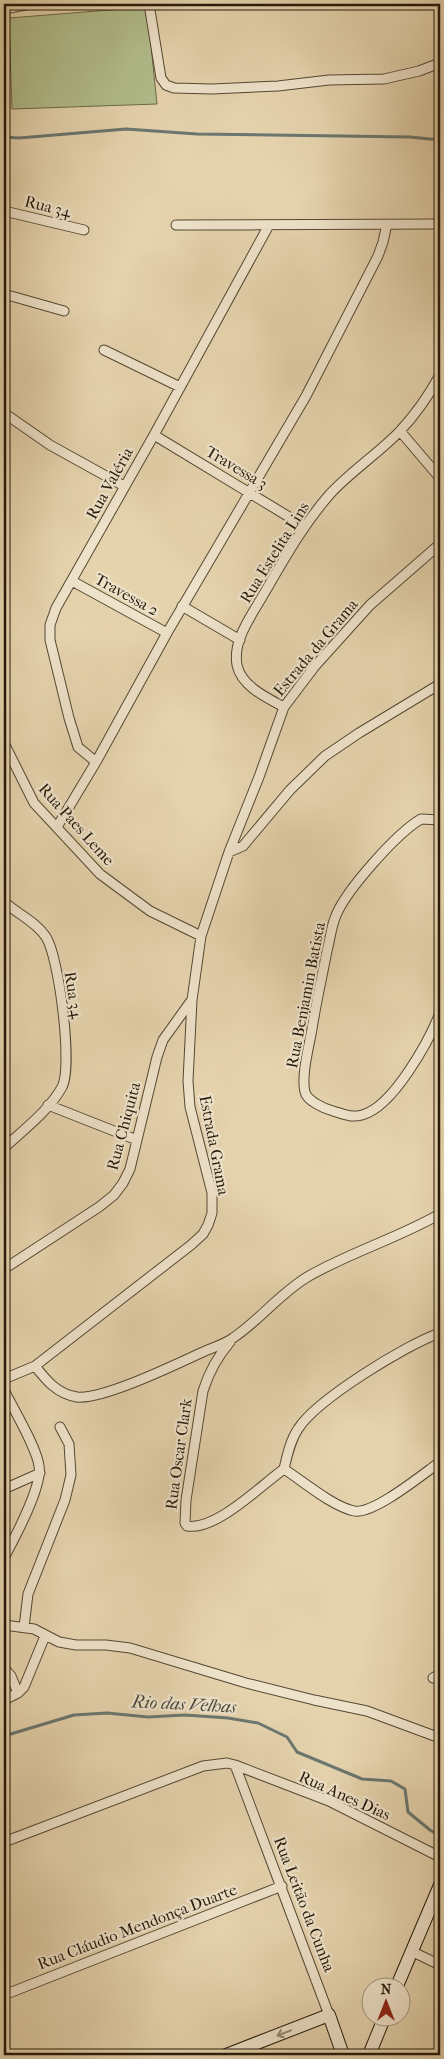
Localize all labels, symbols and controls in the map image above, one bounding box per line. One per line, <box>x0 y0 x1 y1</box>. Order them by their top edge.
street label: Rua 34 <box>23 192 74 222</box>
street label: Travessa 3 <box>203 442 271 493</box>
street label: Rua Valéria <box>82 443 137 522</box>
street label: Rua Estelita Lins <box>236 498 313 606</box>
street label: Travessa 2 <box>92 569 162 620</box>
street label: Estrada da Grama <box>269 594 362 700</box>
street label: Rua Paes Leme <box>35 779 119 869</box>
street label: Rua Benjamin Batista <box>282 920 329 1070</box>
street label: Rua 34 <box>60 970 87 1020</box>
street label: Rua Chiquita <box>103 1079 145 1172</box>
street label: Estrada Grama <box>196 1094 234 1197</box>
street label: Rua Oscar Clark <box>161 1397 196 1511</box>
water label: Rio das Velhas <box>130 1691 237 1718</box>
street label: Rua Anes Dias <box>296 1767 394 1824</box>
street label: Rua Leitão da Cunha <box>270 1834 339 1975</box>
street label: Rua Cláudio Mendonça Duarte <box>35 1880 240 1973</box>
north arrow <box>362 1976 412 2026</box>
text: N <box>381 1981 392 1998</box>
one-way arrow <box>277 2028 292 2038</box>

